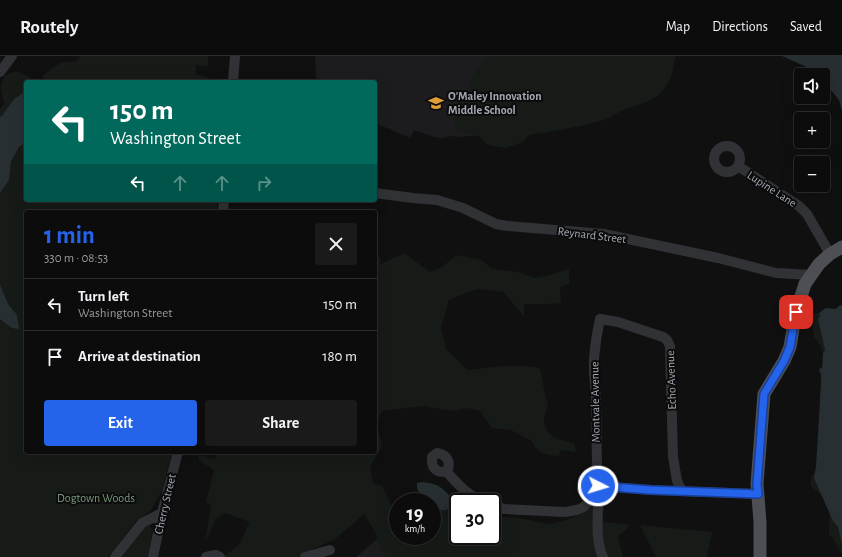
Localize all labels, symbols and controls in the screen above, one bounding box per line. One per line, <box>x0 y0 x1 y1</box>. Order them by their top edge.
text: Routely <box>20 18 79 37</box>
text: Map <box>666 20 690 34</box>
text: Directions <box>712 20 768 34</box>
text: Saved <box>790 20 822 34</box>
map controls <box>794 68 830 192</box>
button: sound <box>794 68 830 104</box>
place label: O'Maley Innovation Middle School <box>448 90 542 116</box>
school or university icon: O'Maley Innovation Middle School <box>427 94 445 112</box>
icon: left <box>44 96 96 148</box>
text: 150 m <box>110 97 174 125</box>
button: + <box>794 112 830 148</box>
text: Washington Street <box>110 130 241 148</box>
button: − <box>794 156 830 192</box>
street label: Lupine Lane <box>745 169 799 209</box>
icon: left <box>127 172 149 194</box>
icon: ahead <box>169 172 191 194</box>
icon: ahead <box>211 172 233 194</box>
icon: right <box>253 172 275 194</box>
button: close <box>315 223 357 265</box>
text: 1 min <box>44 224 95 248</box>
street label: Reynard Street <box>557 225 627 246</box>
text: 330 m · 08:53 <box>44 252 108 265</box>
text: Turn left <box>78 289 129 304</box>
icon: left <box>44 294 66 316</box>
pin <box>779 295 813 329</box>
text: 150 m <box>323 297 357 312</box>
icon: arrive <box>785 301 807 323</box>
text: Washington Street <box>78 307 172 320</box>
icon: arrive <box>44 346 66 368</box>
text: Arrive at destination <box>78 349 201 364</box>
text: 180 m <box>322 349 357 364</box>
street label: Echo Avenue <box>664 350 678 410</box>
street label: Montvale Avenue <box>588 361 602 443</box>
button: Exit <box>44 400 197 446</box>
button: Share <box>205 400 357 446</box>
position arrow <box>577 465 619 507</box>
street label: Cherry Street <box>152 473 179 535</box>
park label: Dogtown Woods <box>57 492 135 504</box>
speed limit sign: 30 <box>449 493 501 545</box>
text: 19 <box>407 504 423 524</box>
text: km/h <box>405 524 425 534</box>

